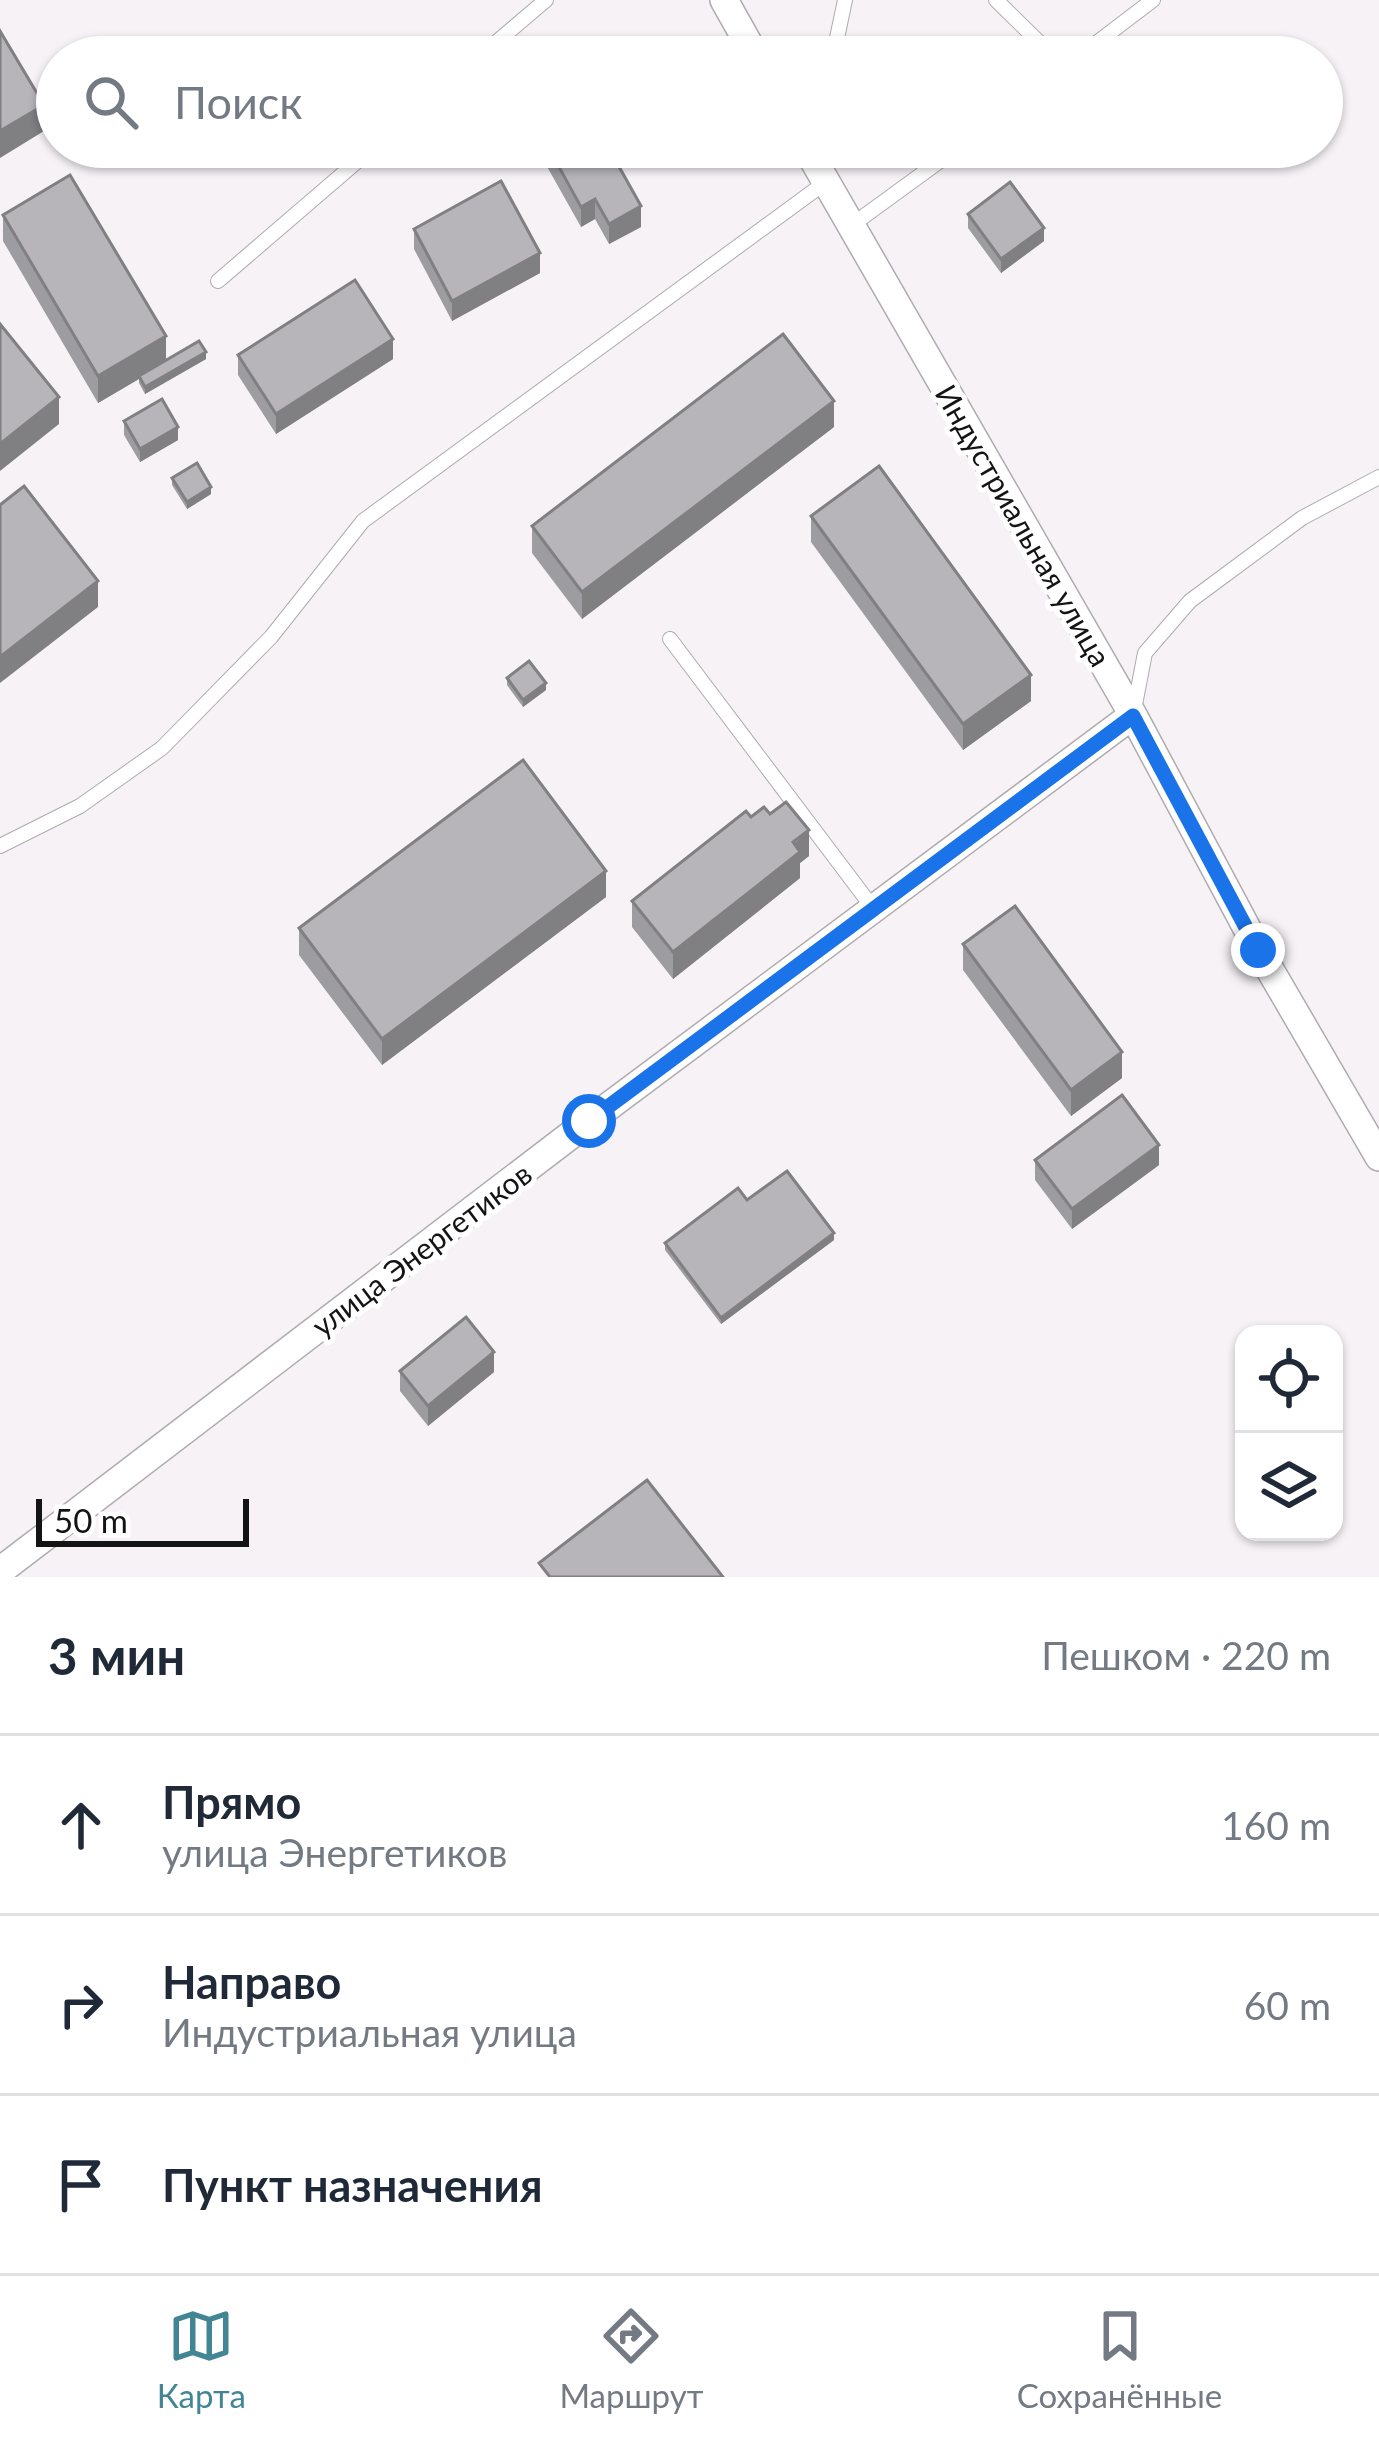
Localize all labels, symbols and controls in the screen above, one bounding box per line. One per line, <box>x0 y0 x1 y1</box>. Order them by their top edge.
search box <box>36 36 1343 168</box>
icon: search <box>78 69 144 135</box>
text: Поиск <box>174 75 303 129</box>
street label: Индустриальная улица <box>929 378 1119 672</box>
route end <box>1231 923 1285 977</box>
route start <box>562 1094 616 1148</box>
street label: улица Энергетиков <box>304 1155 538 1343</box>
map controls <box>1235 1325 1343 1541</box>
button: locate <box>1235 1325 1343 1433</box>
button: layers <box>1235 1433 1343 1541</box>
scale bar <box>36 1493 249 1546</box>
text: 50 m <box>54 1500 128 1540</box>
text: 3 мин <box>48 1625 185 1686</box>
text: Пешком · 220 m <box>1041 1632 1331 1678</box>
text: Прямо <box>162 1775 301 1829</box>
icon: ahead <box>48 1792 114 1858</box>
text: 160 m <box>1221 1802 1331 1848</box>
text: улица Энергетиков <box>162 1829 507 1875</box>
text: Направо <box>162 1955 341 2009</box>
icon: right <box>48 1972 114 2038</box>
text: 60 m <box>1244 1982 1331 2028</box>
text: Индустриальная улица <box>162 2009 577 2055</box>
icon: arrive <box>48 2152 114 2218</box>
text: Пункт назначения <box>162 2158 543 2212</box>
tab: Карта <box>157 2303 246 2415</box>
tab: Маршрут <box>559 2303 703 2415</box>
tab: Сохранённые <box>1017 2303 1222 2415</box>

